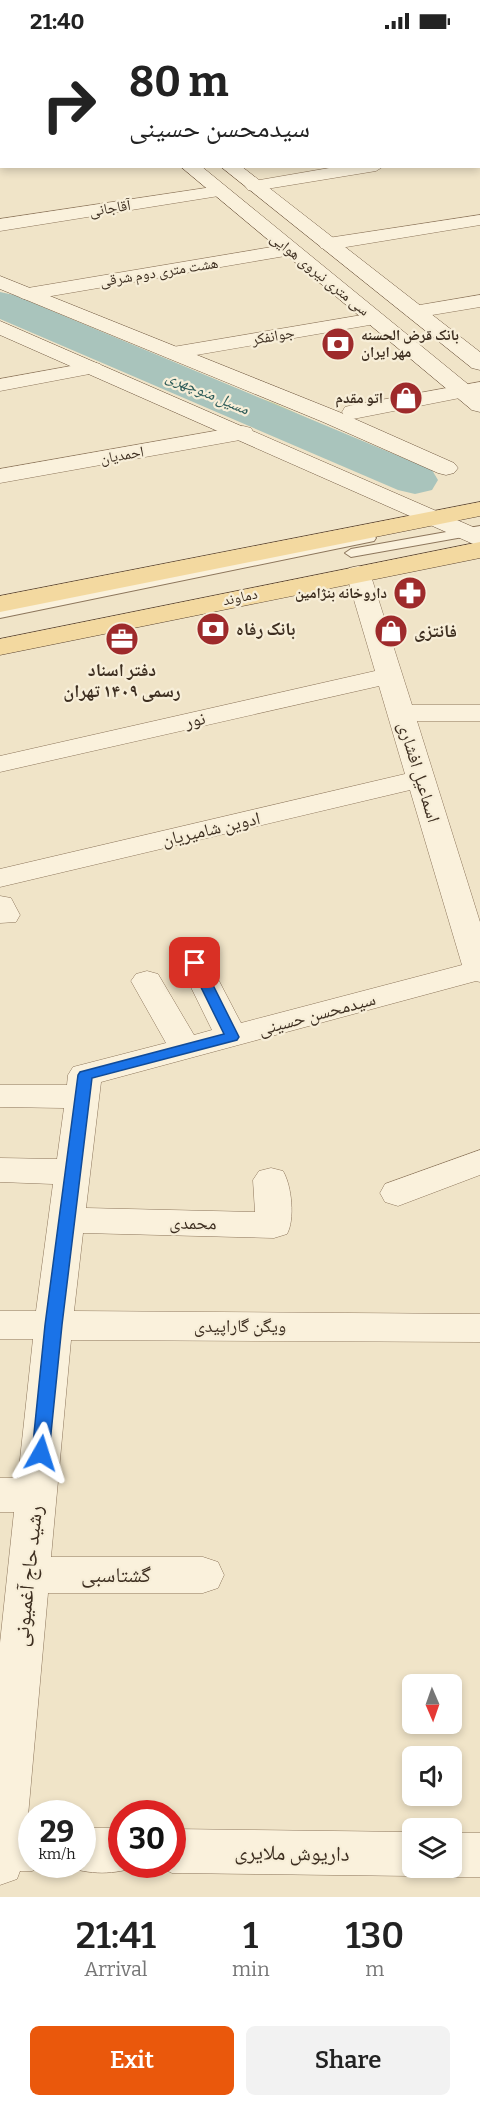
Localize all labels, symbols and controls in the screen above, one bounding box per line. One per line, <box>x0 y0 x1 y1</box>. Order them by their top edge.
text: 21:40 <box>30 8 84 35</box>
text: 80 m <box>129 57 229 107</box>
icon: right <box>30 66 108 144</box>
text: سیدمحسن حسینی <box>129 112 310 144</box>
street label: آقاجانی <box>88 196 133 221</box>
street label: سی متری نیروی هوایی <box>266 229 373 320</box>
street label: هشت متری دوم شرقی <box>99 254 220 291</box>
street label: جوانفکر <box>249 323 296 349</box>
bank icon: بانک قرض الحسنه مهر ایران <box>320 326 356 362</box>
place label: بانک قرض الحسنه مهر ایران <box>361 326 459 361</box>
water label: مسیل منوچهری <box>163 366 253 420</box>
shop icon: اتو مقدم <box>388 380 424 416</box>
place label: اتو مقدم <box>335 389 383 408</box>
street label: احمدیان <box>99 442 145 469</box>
pharmacy icon: داروخانه بنژامین <box>392 575 428 611</box>
place label: داروخانه بنژامین <box>295 584 387 602</box>
street label: دماوند <box>221 585 259 609</box>
bank icon: بانک رفاه <box>195 611 231 647</box>
shop icon: فانتزی <box>373 613 409 649</box>
place label: بانک رفاه <box>236 618 296 640</box>
place label: فانتزی <box>414 620 457 642</box>
office icon: دفتر اسناد رسمی ۱۴۰۹ تهران <box>104 621 140 657</box>
place label: دفتر اسناد رسمی ۱۴۰۹ تهران <box>63 659 181 702</box>
street label: نور <box>182 707 207 733</box>
street label: اسماعیل افشاری <box>393 719 445 825</box>
street label: ادوین شامیریان <box>160 807 262 851</box>
pin <box>169 937 220 988</box>
icon: arrive <box>178 946 211 979</box>
street label: سیدمحسن حسینی <box>256 988 378 1040</box>
street label: محمدی <box>169 1212 217 1234</box>
street label: ویگن گاراپیدی <box>194 1315 286 1337</box>
position arrow <box>9 1421 73 1485</box>
street label: رشید حاج آغمیونی <box>8 1504 48 1648</box>
street label: گشتاسبی <box>81 1562 151 1588</box>
north arrow <box>402 1674 462 1734</box>
map controls <box>402 1674 462 1878</box>
button: sound <box>402 1746 462 1806</box>
speed limit sign: 30 <box>108 1800 186 1878</box>
text: 29 <box>40 1814 74 1850</box>
button: layers <box>402 1818 462 1878</box>
street label: داریوش ملایری <box>234 1839 350 1867</box>
text: km/h <box>38 1845 76 1863</box>
text: 21:41 <box>76 1914 156 1958</box>
text: 1 <box>243 1914 258 1958</box>
text: 130 <box>345 1914 404 1958</box>
text: Arrival <box>84 1957 148 1981</box>
text: min <box>232 1957 270 1981</box>
text: m <box>365 1957 384 1981</box>
button: Exit <box>30 2026 234 2095</box>
button: Share <box>246 2026 450 2095</box>

